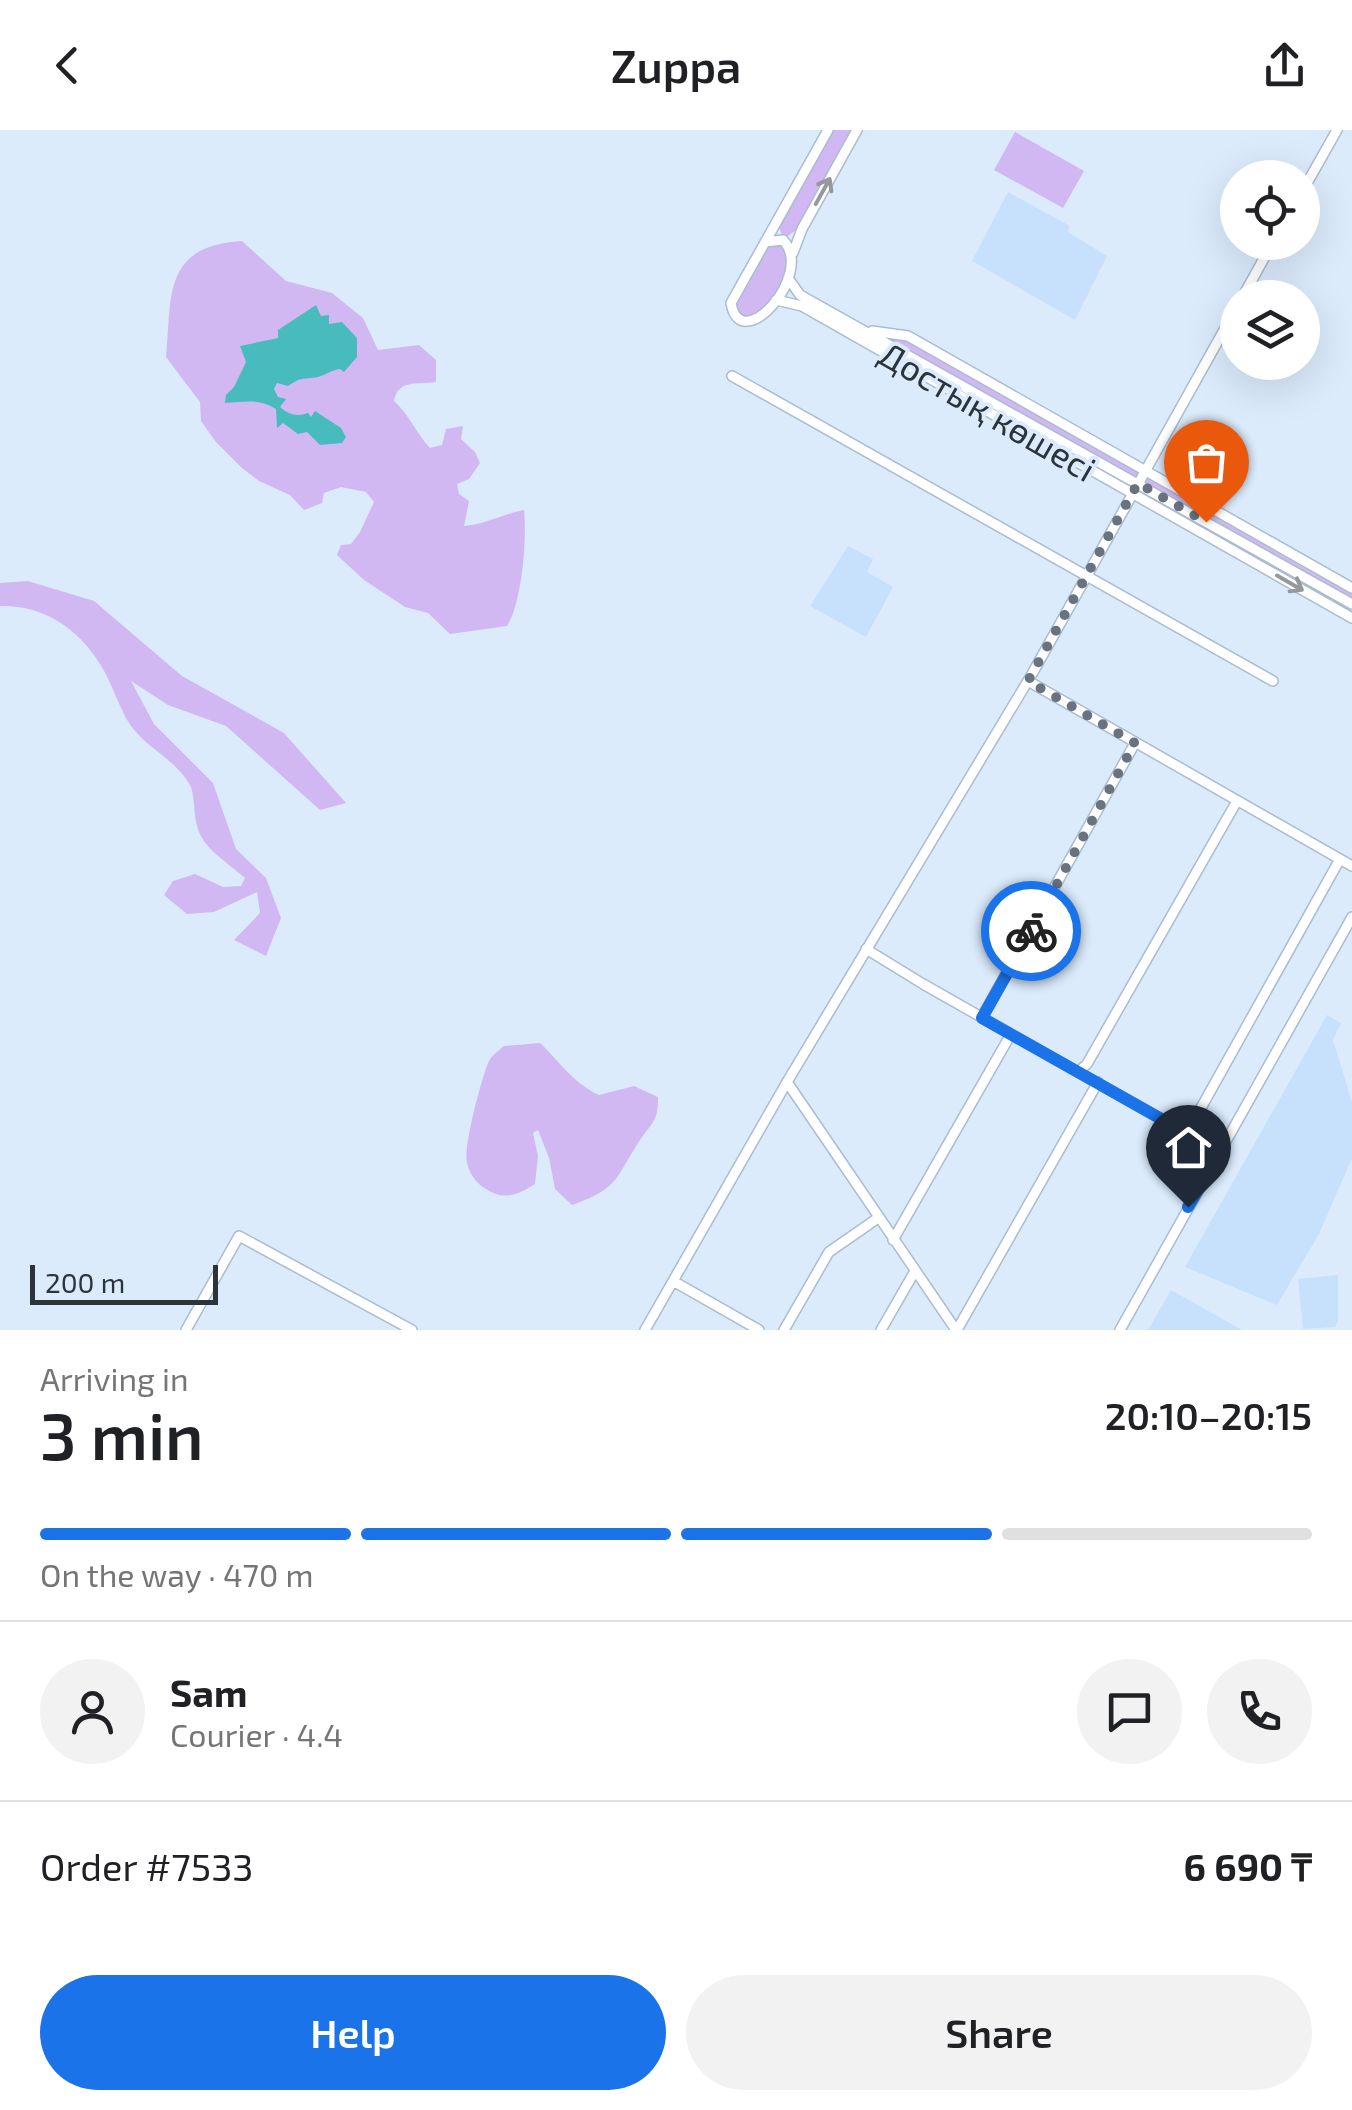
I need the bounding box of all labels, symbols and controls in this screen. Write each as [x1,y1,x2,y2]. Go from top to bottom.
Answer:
icon: back [40,38,95,93]
text: Zuppa [611,38,741,92]
icon: share [1257,38,1312,93]
map controls [1220,160,1320,380]
button: locate [1220,160,1320,260]
one-way arrow [814,177,834,206]
button: layers [1220,280,1320,380]
street label: Достық көшесі [872,331,1104,489]
pin [1164,420,1249,523]
icon: bag [1179,435,1234,490]
one-way arrow [1275,574,1304,594]
courier [981,881,1081,981]
icon: bike [1004,904,1059,959]
pin [1146,1105,1231,1208]
icon: home [1161,1120,1216,1175]
scale bar [30,1260,218,1304]
text: 200 m [45,1265,125,1299]
text: Arriving in [40,1359,189,1397]
text: 20:10–20:15 [1105,1392,1312,1438]
text: 3 min [40,1395,204,1473]
text: On the way · 470 m [40,1555,313,1593]
button: person [40,1659,145,1764]
button: chat [1077,1659,1182,1764]
button: phone [1207,1659,1312,1764]
text: Sam [170,1669,247,1715]
text: Courier · 4.4 [170,1715,343,1753]
text: Order #7533 [40,1843,253,1889]
text: 6 690 ₸ [1184,1843,1312,1889]
button: Help [40,1975,666,2090]
button: Share [686,1975,1312,2090]

